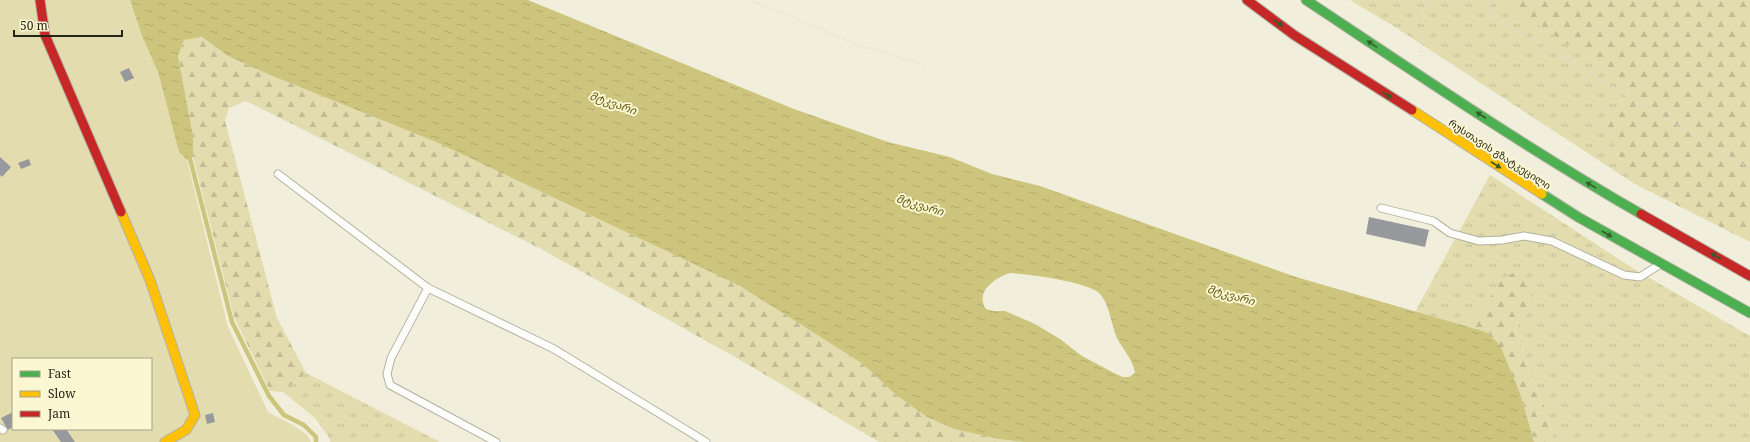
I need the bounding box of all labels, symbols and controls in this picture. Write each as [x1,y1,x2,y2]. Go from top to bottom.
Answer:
scale bar [14,12,122,38]
text: 50 m [20,17,48,34]
one-way arrow [1273,19,1284,27]
one-way arrow [1367,40,1378,48]
water label: მტკვარი [588,88,639,118]
one-way arrow [1381,91,1393,98]
one-way arrow [1475,112,1487,119]
street label: რუსთავის გზატკეცილი [1446,116,1554,193]
one-way arrow [1490,161,1502,168]
one-way arrow [1585,181,1597,188]
water label: მტკვარი [895,190,946,219]
one-way arrow [1601,230,1612,237]
one-way arrow [1710,253,1722,260]
water label: მტკვარი [1206,281,1257,309]
legend [12,358,152,430]
text: Fast [48,365,71,382]
text: Slow [48,385,76,402]
text: Jam [47,405,70,422]

